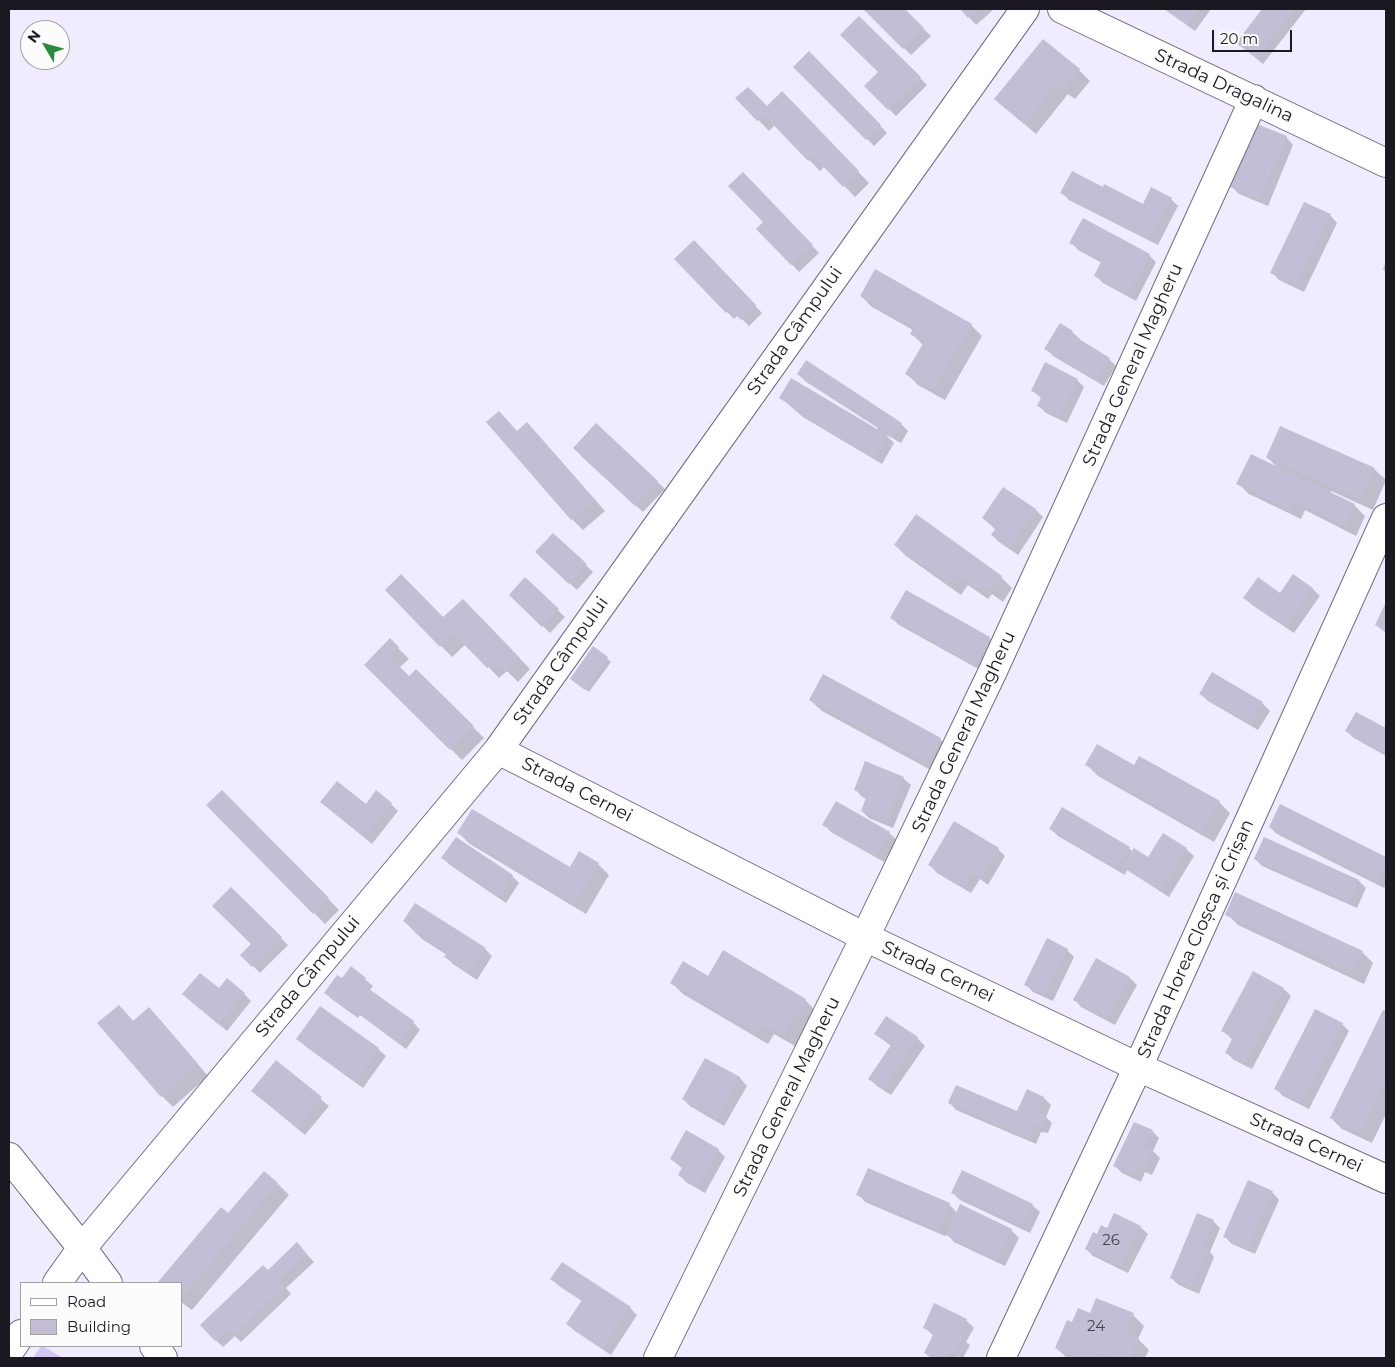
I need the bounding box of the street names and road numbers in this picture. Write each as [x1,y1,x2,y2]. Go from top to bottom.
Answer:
street label: Strada Dragalina [1151,44,1297,128]
street label: Strada General Magheru [1078,260,1188,470]
street label: Strada Câmpului [743,263,847,399]
street label: Strada Câmpului [509,593,613,729]
street label: Strada General Magheru [908,628,1020,836]
street label: Strada Cernei [518,753,636,827]
street label: Strada Horea Cloșca și Crișan [1133,816,1259,1062]
street label: Strada Câmpului [251,912,365,1042]
street label: Strada Cernei [879,937,997,1007]
street label: Strada General Magheru [729,993,845,1201]
street label: Strada Cernei [1246,1108,1366,1178]

